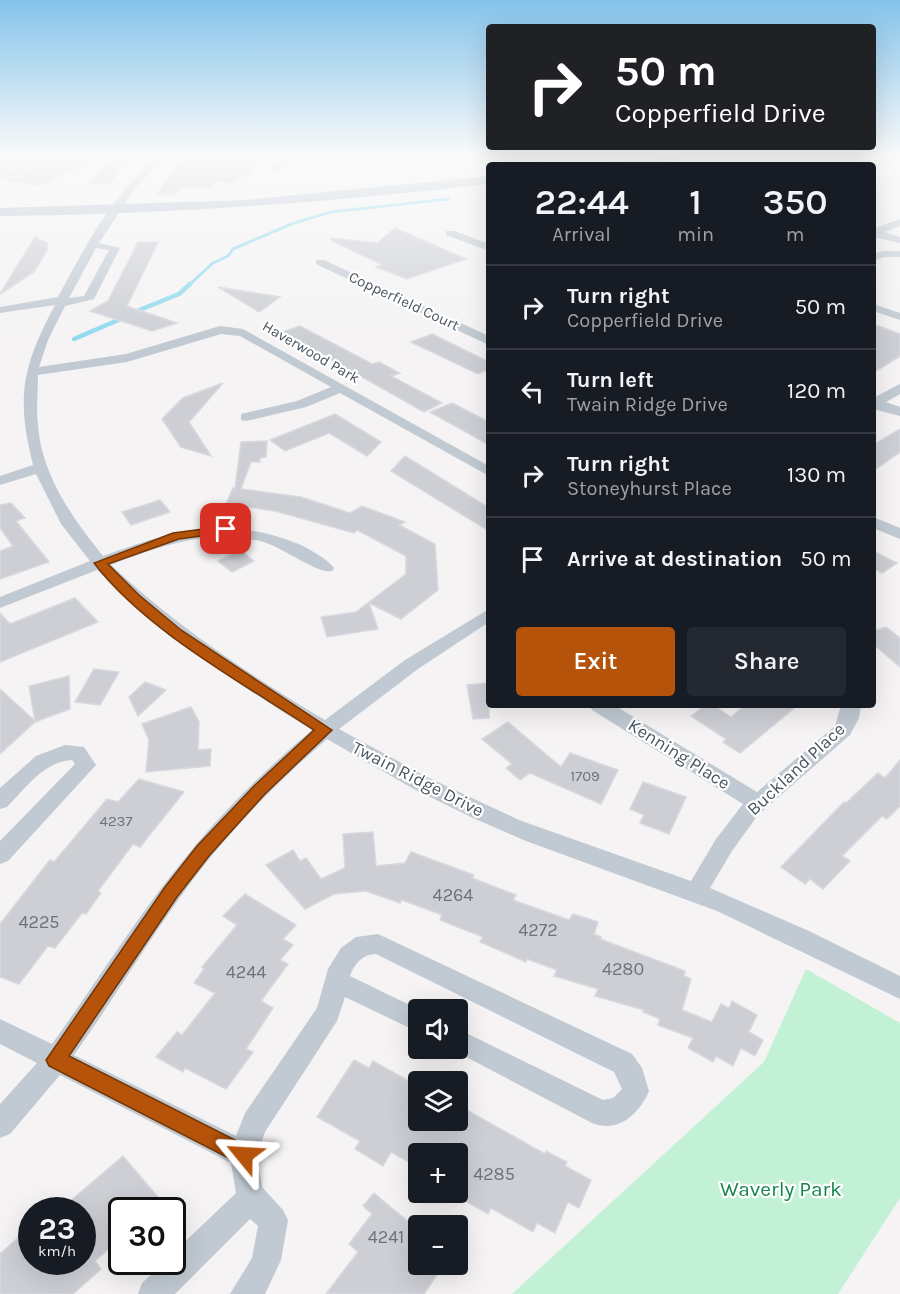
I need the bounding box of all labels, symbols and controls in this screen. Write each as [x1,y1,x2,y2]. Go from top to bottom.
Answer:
text: 50 m [615,46,717,96]
icon: right [516,48,594,126]
text: Copperfield Drive [615,97,826,129]
text: 22:44 [534,181,629,223]
text: 1 [689,181,702,223]
text: 350 [762,181,828,223]
text: Arrival [552,223,611,246]
text: min [677,223,714,246]
text: m [786,223,804,246]
street label: Copperfield Court [346,268,462,335]
text: Turn right [567,283,670,309]
icon: right [516,291,549,324]
text: 50 m [795,294,846,320]
text: Copperfield Drive [567,309,723,332]
street label: Haverwood Park [259,317,363,387]
text: Turn left [567,367,654,393]
icon: left [516,375,549,408]
text: 120 m [787,378,846,404]
text: Twain Ridge Drive [567,393,728,416]
text: Turn right [567,451,670,477]
icon: right [516,459,549,492]
text: 130 m [787,462,846,488]
text: Stoneyhurst Place [567,477,732,500]
pin [200,503,251,554]
icon: arrive [209,512,242,545]
icon: arrive [516,543,549,576]
text: Arrive at destination [567,546,782,572]
text: 50 m [800,546,852,572]
button: Exit [516,627,675,696]
button: Share [687,627,846,696]
street label: Kenning Place [624,714,734,794]
street label: Buckland Place [743,718,849,820]
street label: Twain Ridge Drive [348,736,488,822]
house number: 1709 [570,767,600,785]
house number: 4237 [100,812,132,830]
house number: 4264 [433,884,473,906]
house number: 4225 [18,911,60,933]
house number: 4272 [518,919,558,941]
house number: 4280 [602,958,644,980]
house number: 4244 [226,961,266,983]
map controls [408,999,468,1275]
button: sound [408,999,468,1059]
button: layers [408,1071,468,1131]
position arrow [212,1123,276,1187]
button: + [408,1143,468,1203]
house number: 4285 [473,1163,515,1185]
park label: Waverly Park [720,1177,842,1201]
speed limit sign: 30 [108,1197,186,1275]
text: 23 [39,1211,75,1247]
button: − [408,1215,468,1275]
house number: 4241 [368,1226,404,1248]
text: km/h [38,1242,76,1260]

